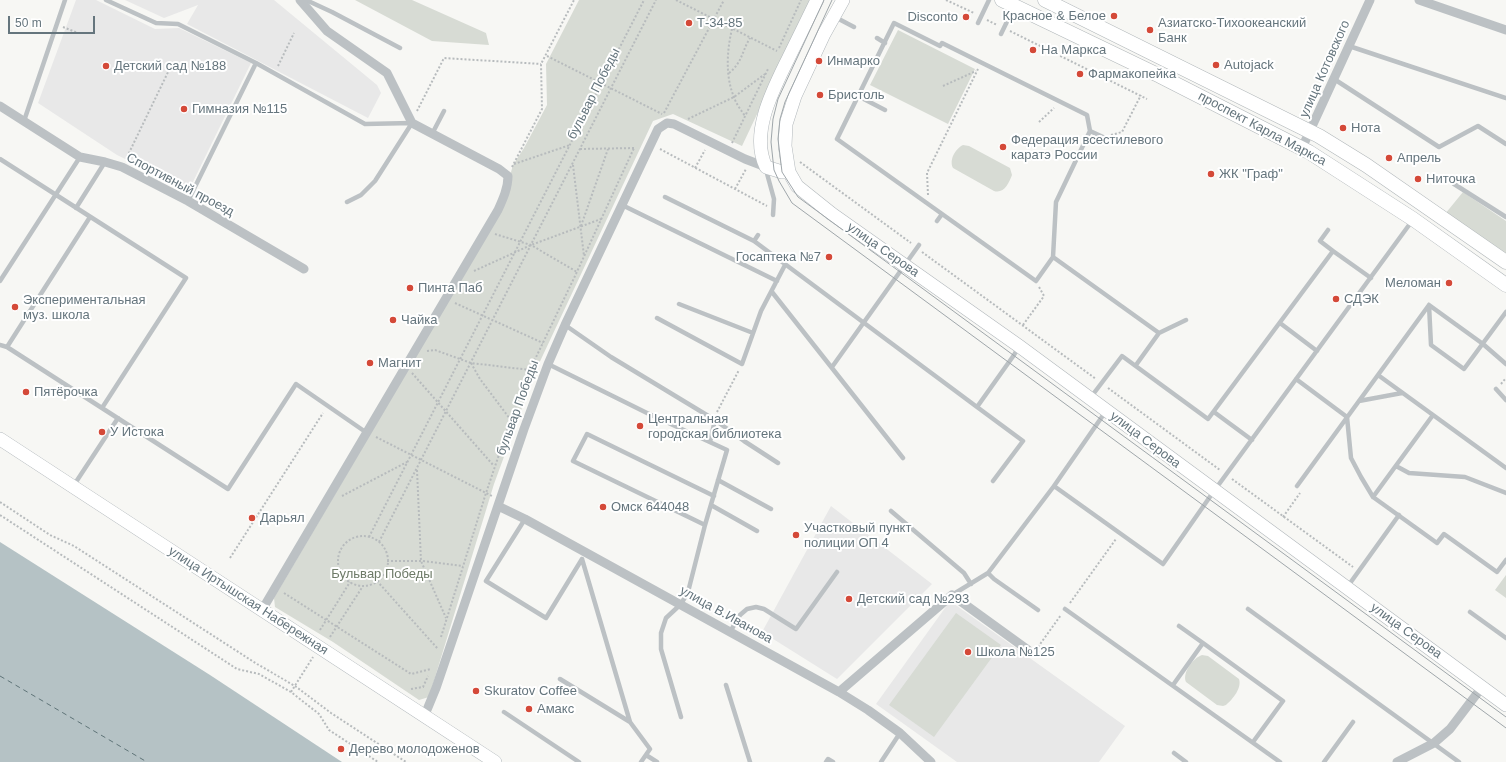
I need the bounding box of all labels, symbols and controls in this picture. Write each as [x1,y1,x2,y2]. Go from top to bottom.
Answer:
scale bar [10,8,97,34]
place label: Красное & Белое [1002,8,1106,24]
place label: Disconto [907,9,958,25]
marker: Красное & Белое [1109,11,1119,21]
marker: Disconto [961,12,971,22]
place label: Т-34-85 [697,15,743,31]
place label: Азиатско-Тихоокеанский Банк [1158,15,1306,46]
text: 50 m [15,16,42,30]
marker: Т-34-85 [684,18,694,28]
street label: улица Котовского [1297,18,1353,120]
marker: Азиатско-Тихоокеанский Банк [1145,25,1155,35]
place label: На Маркса [1041,42,1106,58]
marker: На Маркса [1028,45,1038,55]
street label: бульвар Победы [564,46,624,142]
place label: Инмарко [827,53,880,69]
marker: Инмарко [814,56,824,66]
place label: Autojack [1224,57,1274,73]
place label: Детский сад №188 [114,58,226,74]
marker: Autojack [1211,60,1221,70]
marker: Детский сад №188 [101,61,111,71]
place label: Фармакопейка [1088,66,1176,82]
marker: Фармакопейка [1075,69,1085,79]
place label: Бристоль [828,87,885,103]
street label: проспект Карла Маркса [1195,89,1329,169]
marker: Бристоль [815,90,825,100]
place label: Гимназия №115 [192,101,287,117]
marker: Гимназия №115 [179,104,189,114]
place label: Нота [1351,120,1380,136]
marker: Нота [1338,123,1348,133]
place label: Федерация всестилевого каратэ России [1011,132,1163,163]
marker: Федерация всестилевого каратэ России [998,142,1008,152]
street label: Спортивный проезд [123,150,237,220]
place label: Апрель [1397,150,1441,166]
marker: Апрель [1384,153,1394,163]
place label: ЖК "Граф" [1219,166,1283,182]
marker: ЖК "Граф" [1206,169,1216,179]
place label: Ниточка [1426,171,1475,187]
marker: Ниточка [1413,174,1423,184]
street label: улица Серова [844,219,922,281]
place label: Госаптека №7 [736,249,821,265]
marker: Госаптека №7 [824,252,834,262]
place label: Меломан [1385,275,1441,291]
marker: Меломан [1444,278,1454,288]
place label: Пинта Паб [418,280,482,296]
marker: Пинта Паб [405,283,415,293]
place label: СДЭК [1344,291,1379,307]
place label: Экспериментальная муз. школа [23,292,146,323]
marker: СДЭК [1331,294,1341,304]
marker: Экспериментальная муз. школа [10,302,20,312]
place label: Чайка [401,312,437,328]
marker: Чайка [388,315,398,325]
place label: Магнит [378,355,421,371]
marker: Магнит [365,358,375,368]
street label: бульвар Победы [494,358,542,458]
place label: Пятёрочка [34,384,98,400]
marker: Пятёрочка [21,387,31,397]
street label: улица Серова [1107,408,1183,472]
place label: Центральная городская библиотека [648,411,781,442]
marker: Центральная городская библиотека [635,421,645,431]
place label: У Истока [110,424,164,440]
marker: У Истока [97,427,107,437]
place label: Омск 644048 [611,499,689,515]
marker: Омск 644048 [598,502,608,512]
place label: Дарьял [260,510,305,526]
marker: Дарьял [247,513,257,523]
place label: Участковый пункт полиции ОП 4 [804,520,911,551]
marker: Участковый пункт полиции ОП 4 [791,530,801,540]
street label: улица Иртышская Набережная [165,543,331,659]
park label: Бульвар Победы [331,566,433,582]
street label: улица В.Иванова [677,583,775,647]
place label: Детский сад №293 [857,591,969,607]
marker: Детский сад №293 [844,594,854,604]
street label: улица Серова [1367,600,1445,662]
place label: Школа №125 [976,644,1055,660]
marker: Школа №125 [963,647,973,657]
place label: Skuratov Coffee [484,683,577,699]
marker: Skuratov Coffee [471,686,481,696]
place label: Амакс [537,701,574,717]
marker: Амакс [524,704,534,714]
place label: Дерево молодоженов [349,741,480,757]
marker: Дерево молодоженов [336,744,346,754]

